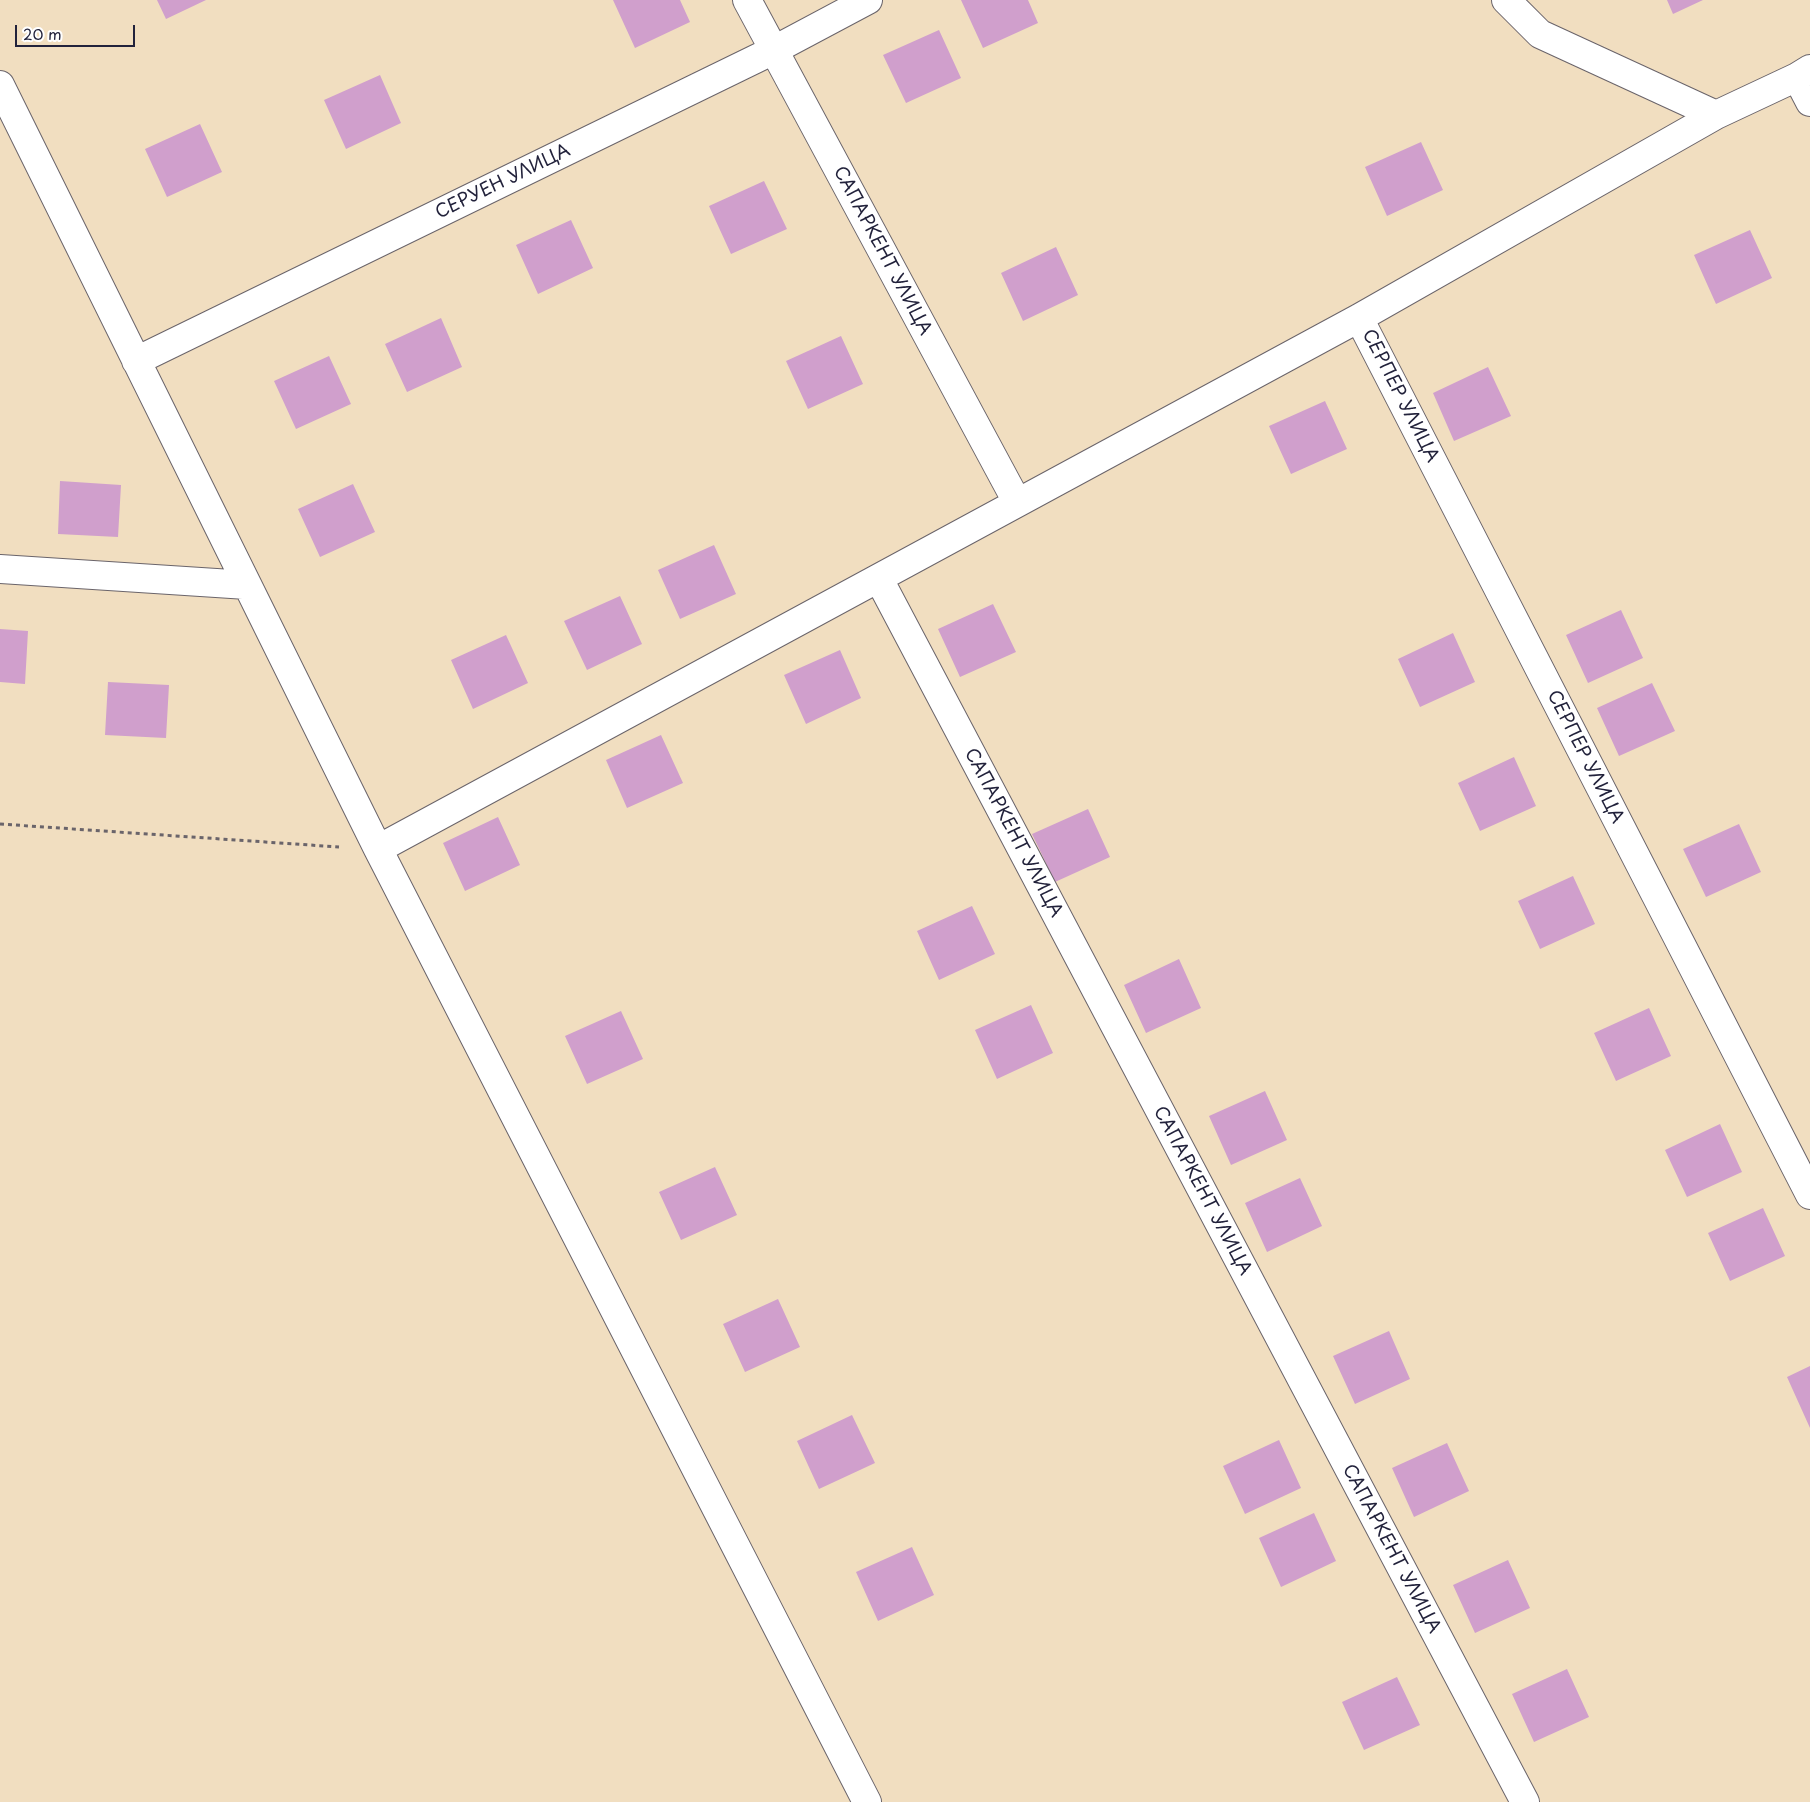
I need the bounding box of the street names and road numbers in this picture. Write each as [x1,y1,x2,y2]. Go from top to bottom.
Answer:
street label: СЕРУЕН УЛИЦА [432,140,574,224]
street label: САПАРКЕНТ УЛИЦА [828,163,936,339]
street label: СЕРПЕР УЛИЦА [1357,326,1443,466]
street label: СЕРПЕР УЛИЦА [1542,687,1628,827]
street label: САПАРКЕНТ УЛИЦА [959,745,1067,921]
street label: САПАРКЕНТ УЛИЦА [1148,1103,1256,1279]
street label: САПАРКЕНТ УЛИЦА [1337,1461,1445,1637]

